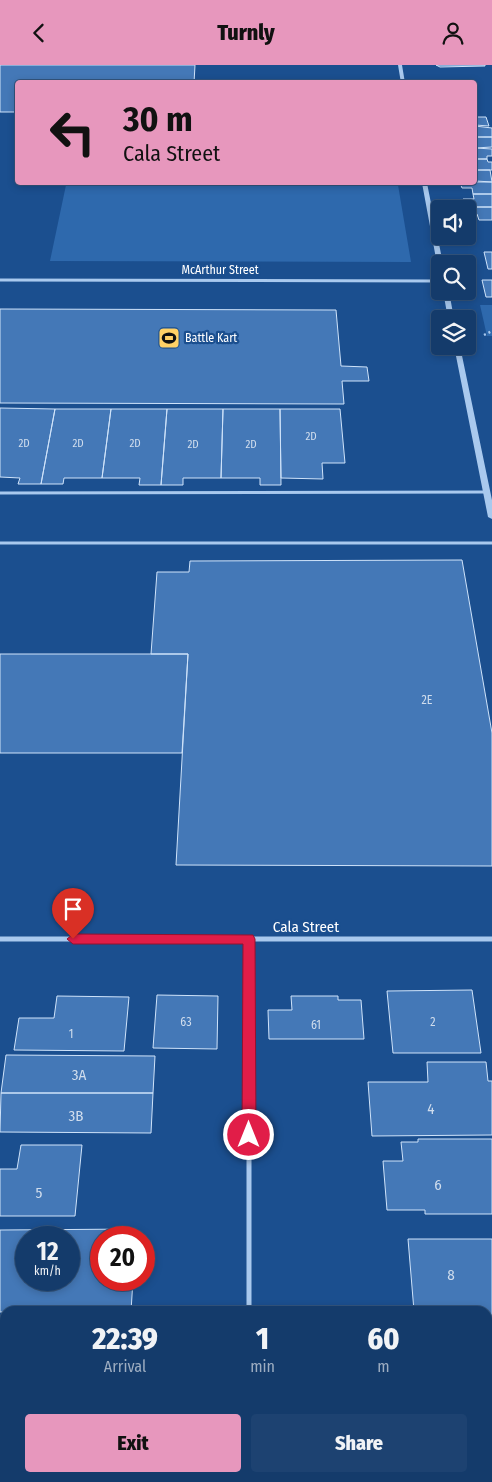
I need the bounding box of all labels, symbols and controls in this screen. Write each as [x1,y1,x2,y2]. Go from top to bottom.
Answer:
icon: back [25,19,53,47]
text: Turnly [217,19,275,46]
icon: person [439,19,467,47]
text: 30 m [123,98,193,140]
icon: left [40,100,105,165]
text: Cala Street [123,140,220,167]
map controls [431,200,476,355]
button: sound [431,200,476,245]
button: search [431,255,476,300]
street label: McArthur Street [181,263,259,277]
button: layers [431,310,476,355]
sports icon: Battle Kart [157,326,181,350]
place label: Battle Kart [185,331,237,345]
house number: 2D [305,430,317,443]
house number: 2D [18,437,30,450]
house number: 2D [72,437,84,450]
house number: 2D [129,437,141,450]
house number: 2D [187,438,199,451]
house number: 2D [245,438,257,451]
house number: 2E [422,693,433,707]
pin [52,888,94,939]
icon: arrive [59,895,87,923]
street label: Cala Street [273,918,339,936]
house number: 63 [180,1015,192,1029]
house number: 2 [430,1015,436,1029]
house number: 61 [311,1018,321,1032]
house number: 1 [69,1027,73,1041]
house number: 3A [72,1066,86,1084]
house number: 4 [427,1100,435,1118]
house number: 3B [69,1107,83,1125]
position arrow [222,1108,274,1160]
house number: 6 [434,1176,442,1194]
house number: 5 [36,1184,43,1202]
speed limit sign: 20 [90,1226,155,1291]
text: 12 [36,1237,59,1267]
text: km/h [34,1264,61,1278]
house number: 8 [447,1266,455,1284]
text: 22:39 [92,1321,158,1357]
text: 1 [256,1321,269,1357]
text: 60 [367,1321,400,1357]
text: Arrival [104,1357,146,1376]
text: min [250,1357,275,1376]
text: m [377,1357,390,1376]
button: Exit [25,1414,241,1472]
button: Share [251,1414,467,1472]

